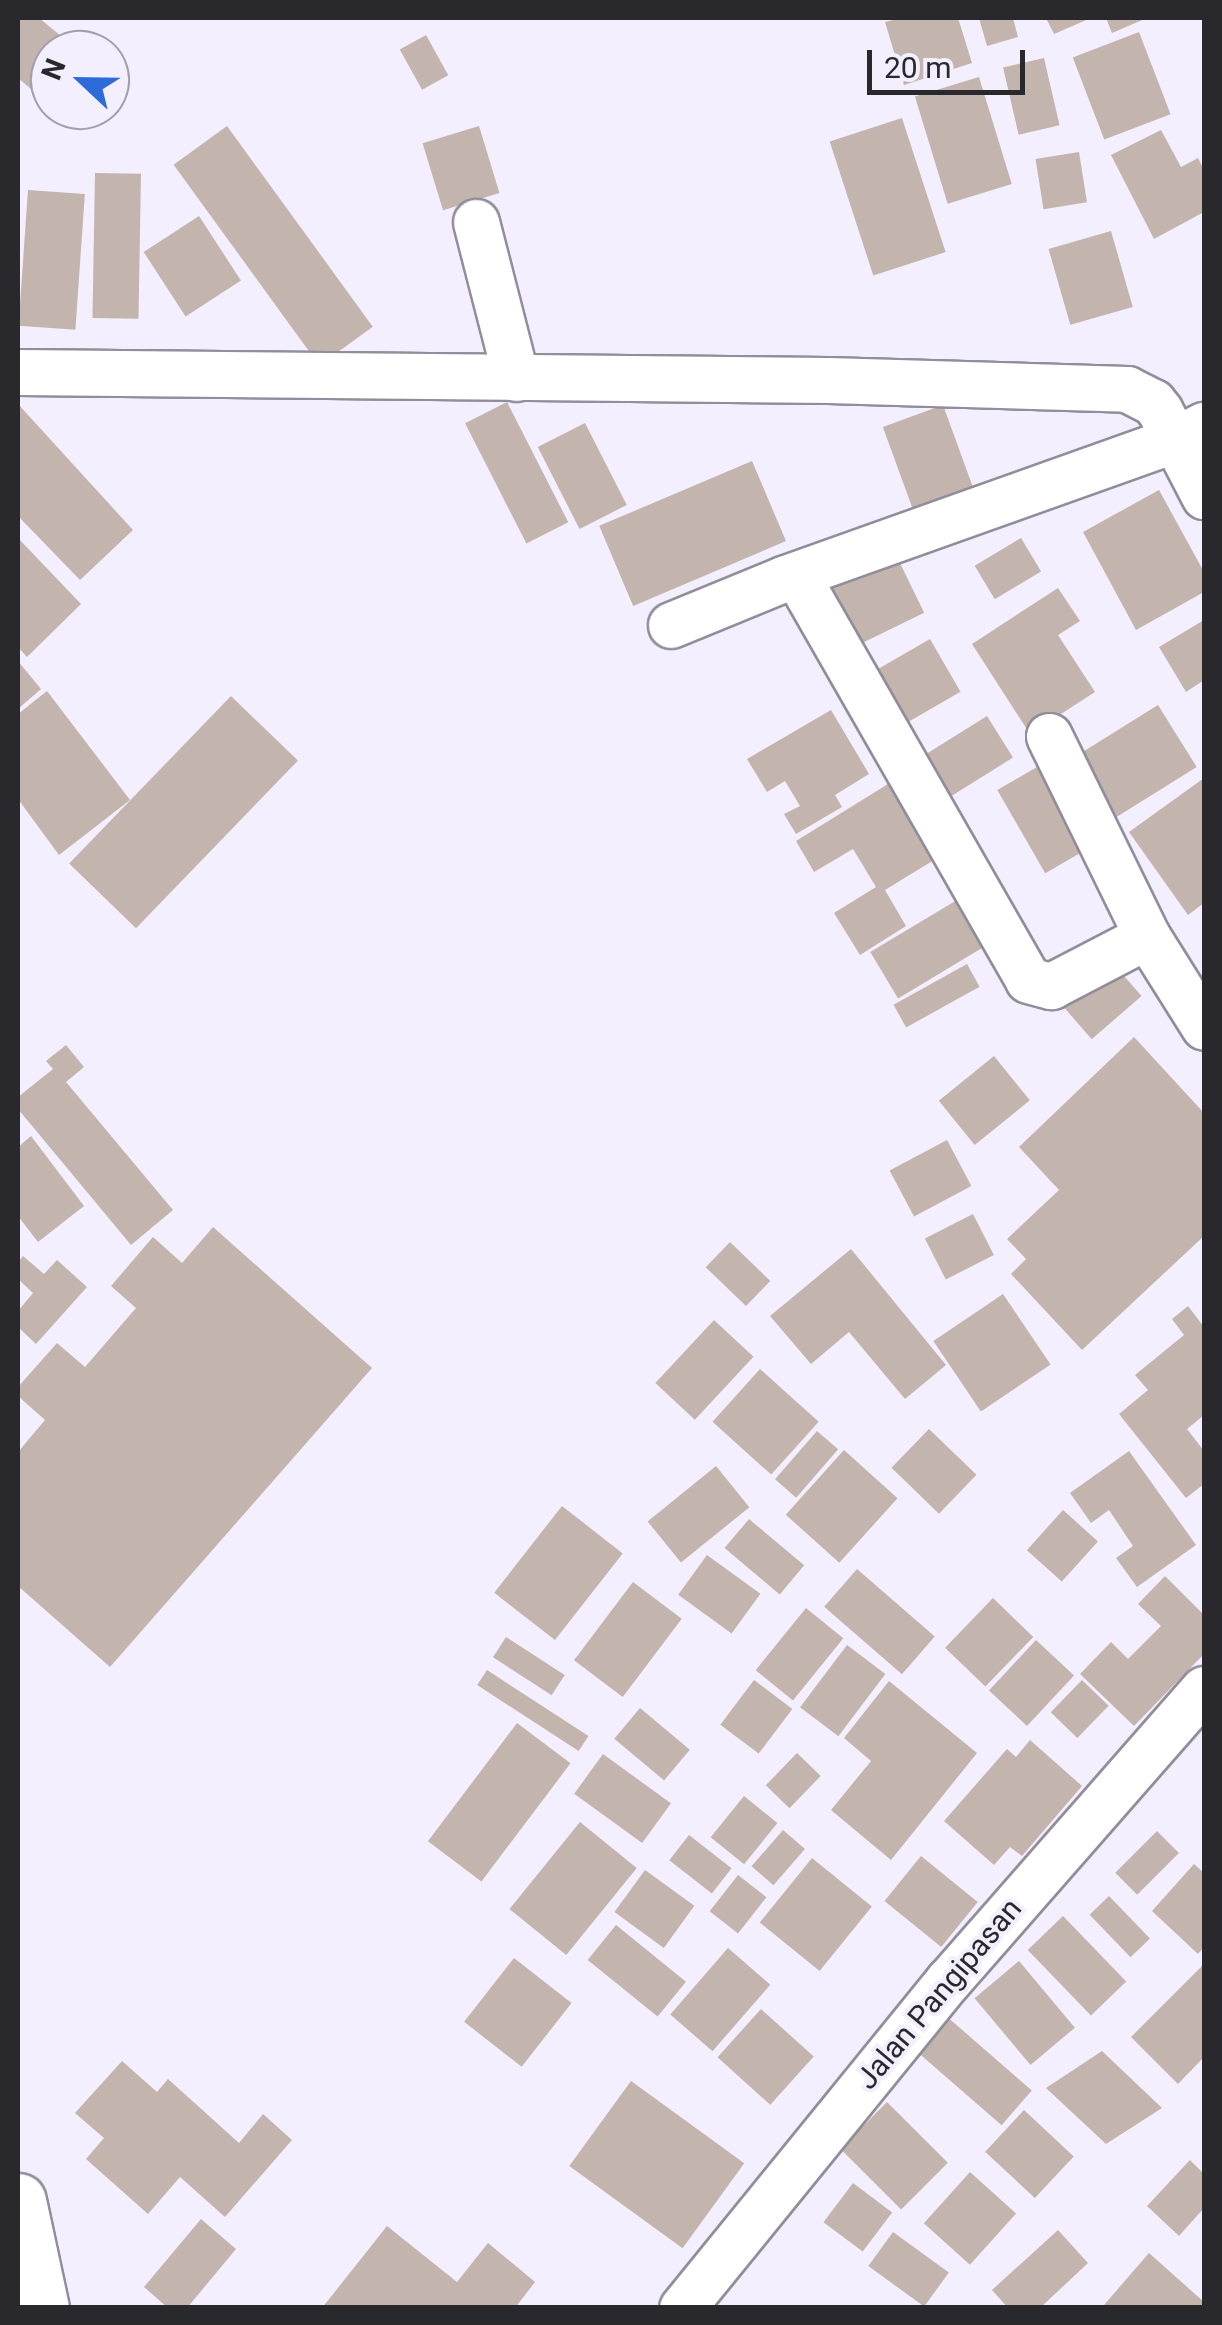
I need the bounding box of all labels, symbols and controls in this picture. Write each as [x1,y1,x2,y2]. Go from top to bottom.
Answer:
north arrow [30,30,130,130]
scale bar [872,30,1030,92]
text: 20 m [884,50,951,85]
text: N [35,54,73,85]
street label: Jalan Pangipasan [849,1891,1029,2097]

